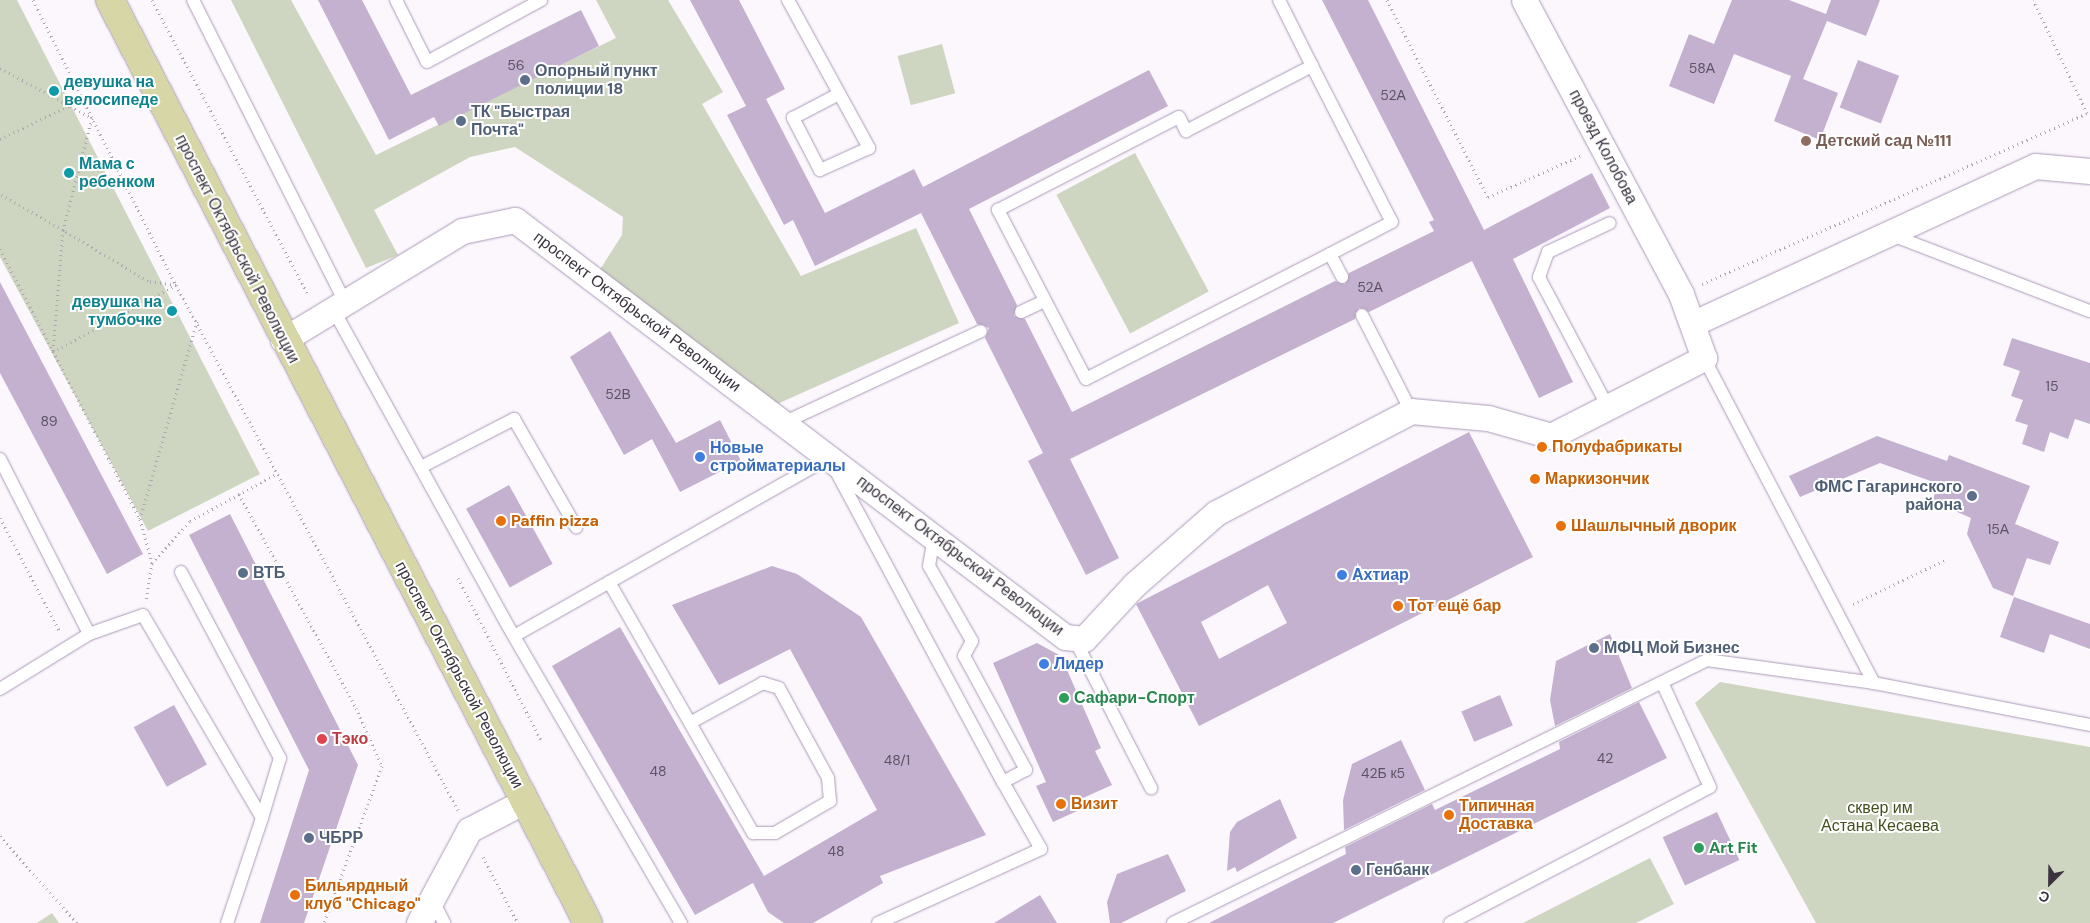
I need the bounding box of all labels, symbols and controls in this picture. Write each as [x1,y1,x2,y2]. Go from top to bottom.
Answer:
house number: 56 [507,57,525,73]
house number: 58А [1689,60,1715,76]
place label: Опорный пункт полиции 18 [535,61,658,99]
place label: девушка на велосипеде [64,72,158,110]
marker: Опорный пункт полиции 18 [519,74,531,86]
marker: девушка на велосипеде [48,85,60,97]
street label: проезд Колобова [1565,86,1641,208]
house number: 52А [1380,87,1406,103]
place label: ТК "Быстрая Почта" [471,102,570,140]
marker: ТК "Быстрая Почта" [455,115,467,127]
street label: проспект Октябрьской Революции [171,131,303,367]
place label: Детский сад №111 [1816,131,1951,151]
marker: Детский сад №111 [1800,135,1812,147]
place label: Мама с ребенком [79,154,155,192]
marker: Мама с ребенком [63,167,75,179]
street label: проспект Октябрьской Революции [530,228,744,396]
house number: 52А [1357,279,1383,295]
place label: девушка на тумбочке [72,292,162,330]
marker: девушка на тумбочке [166,305,178,317]
house number: 15 [2046,378,2058,394]
house number: 52В [605,386,631,402]
house number: 89 [41,413,57,429]
place label: Полуфабрикаты [1552,437,1682,457]
place label: Новые стройматериалы [710,438,846,476]
marker: Полуфабрикаты [1536,441,1548,453]
marker: Новые стройматериалы [694,451,706,463]
place label: Маркизончик [1545,469,1649,489]
street label: проспект Октябрьской Революции [853,472,1067,640]
marker: Маркизончик [1529,473,1541,485]
place label: ФМС Гагаринского района [1814,477,1962,515]
marker: ФМС Гагаринского района [1966,490,1978,502]
place label: Paffin pizza [511,511,599,531]
marker: Paffin pizza [495,515,507,527]
place label: Шашлычный дворик [1571,516,1737,536]
marker: Шашлычный дворик [1555,520,1567,532]
house number: 15А [1987,521,2009,537]
street label: проспект Октябрьской Революции [391,558,527,792]
place label: ВТБ [253,563,285,583]
place label: Ахтиар [1352,565,1409,585]
marker: ВТБ [237,567,249,579]
marker: Ахтиар [1336,569,1348,581]
place label: Тот ещё бар [1408,596,1501,616]
marker: Тот ещё бар [1392,600,1404,612]
place label: МФЦ Мой Бизнес [1604,638,1740,658]
marker: МФЦ Мой Бизнес [1588,642,1600,654]
place label: Лидер [1054,654,1104,674]
marker: Лидер [1038,658,1050,670]
place label: Сафари-Спорт [1074,688,1195,708]
marker: Сафари-Спорт [1058,692,1070,704]
place label: Тэко [332,729,368,749]
marker: Тэко [316,733,328,745]
house number: 42 [1597,750,1613,766]
house number: 48/1 [884,752,910,768]
house number: 48 [649,763,667,779]
house number: 42Б к5 [1361,765,1405,781]
place label: Визит [1071,794,1118,814]
place label: Типичная Доставка [1459,796,1535,834]
marker: Визит [1055,798,1067,810]
park label: сквер им Астана Кесаева [1821,798,1939,836]
marker: Типичная Доставка [1443,809,1455,821]
place label: ЧБРР [319,828,363,848]
marker: ЧБРР [303,832,315,844]
place label: Art Fit [1709,838,1758,858]
marker: Art Fit [1693,842,1705,854]
house number: 48 [827,843,845,859]
north arrow [2025,858,2075,908]
place label: Генбанк [1366,860,1429,880]
marker: Генбанк [1350,864,1362,876]
place label: Бильярдный клуб "Chicago" [305,876,421,914]
text: С [2036,887,2052,907]
marker: Бильярдный клуб "Chicago" [289,889,301,901]

